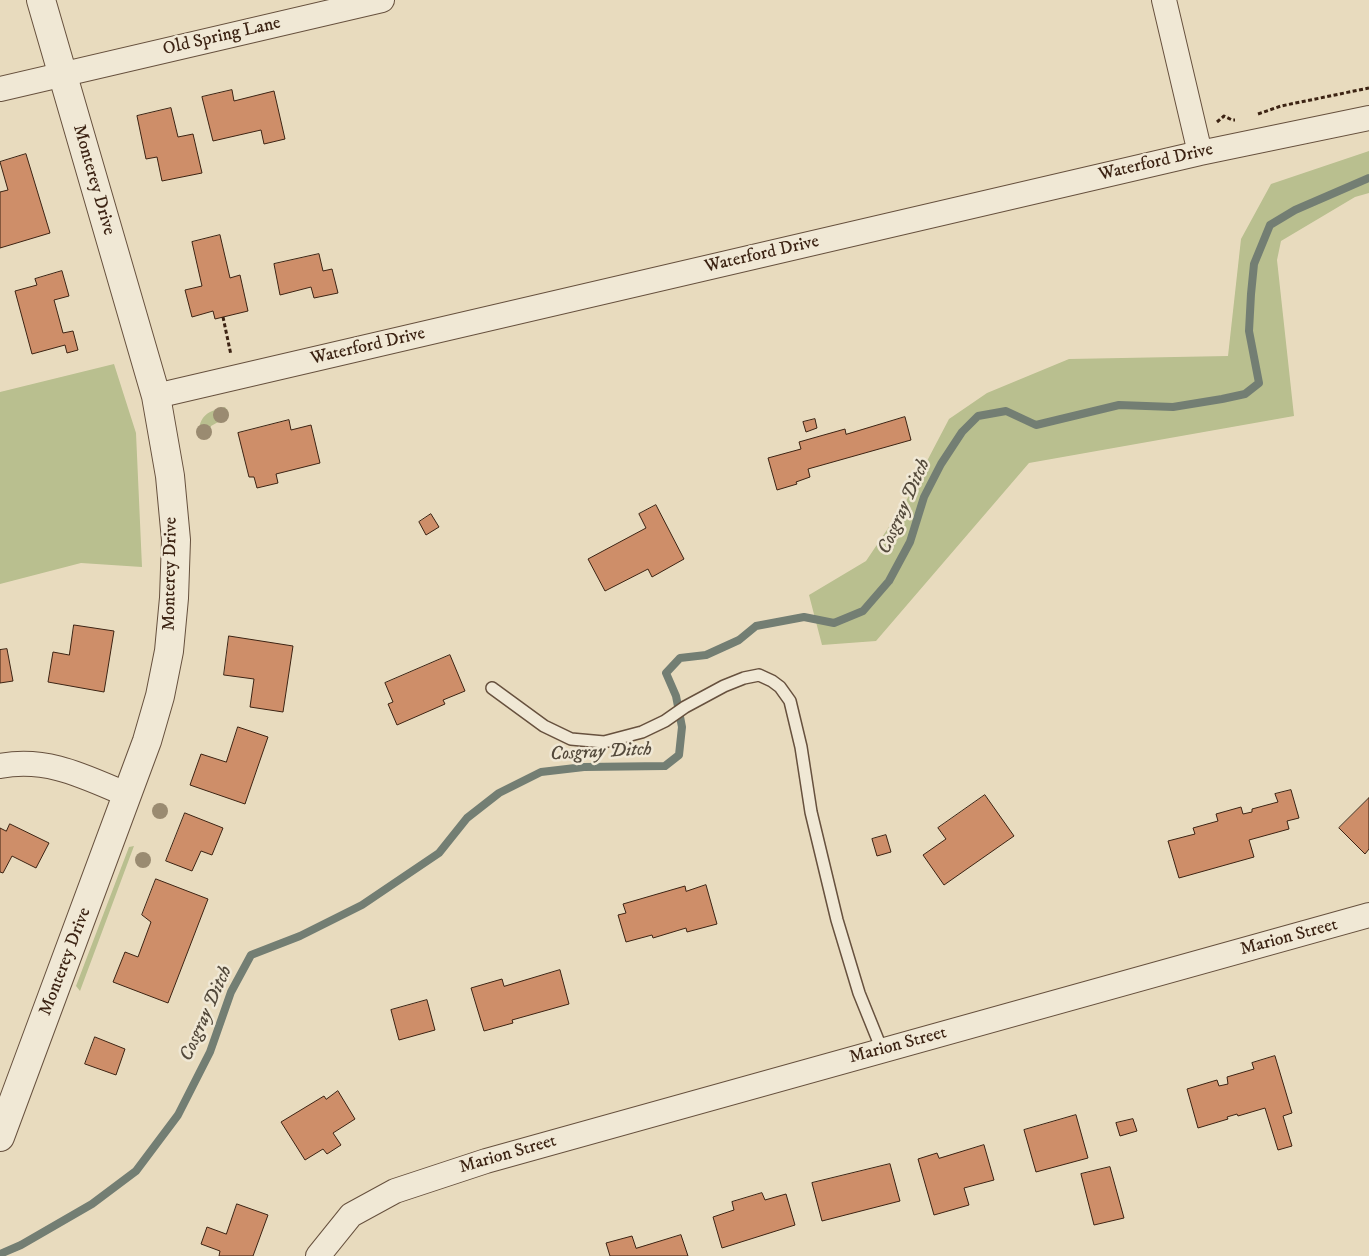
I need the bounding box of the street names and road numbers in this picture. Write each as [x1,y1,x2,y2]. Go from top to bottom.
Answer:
street label: Old Spring Lane [161,13,283,61]
street label: Monterey Drive [67,122,119,238]
street label: Waterford Drive [1097,139,1215,187]
street label: Waterford Drive [703,231,821,279]
street label: Waterford Drive [309,323,427,371]
street label: Monterey Drive [159,517,183,631]
street label: Monterey Drive [35,905,97,1019]
street label: Marion Street [1238,915,1340,961]
street label: Marion Street [847,1023,949,1069]
street label: Marion Street [457,1131,559,1179]

